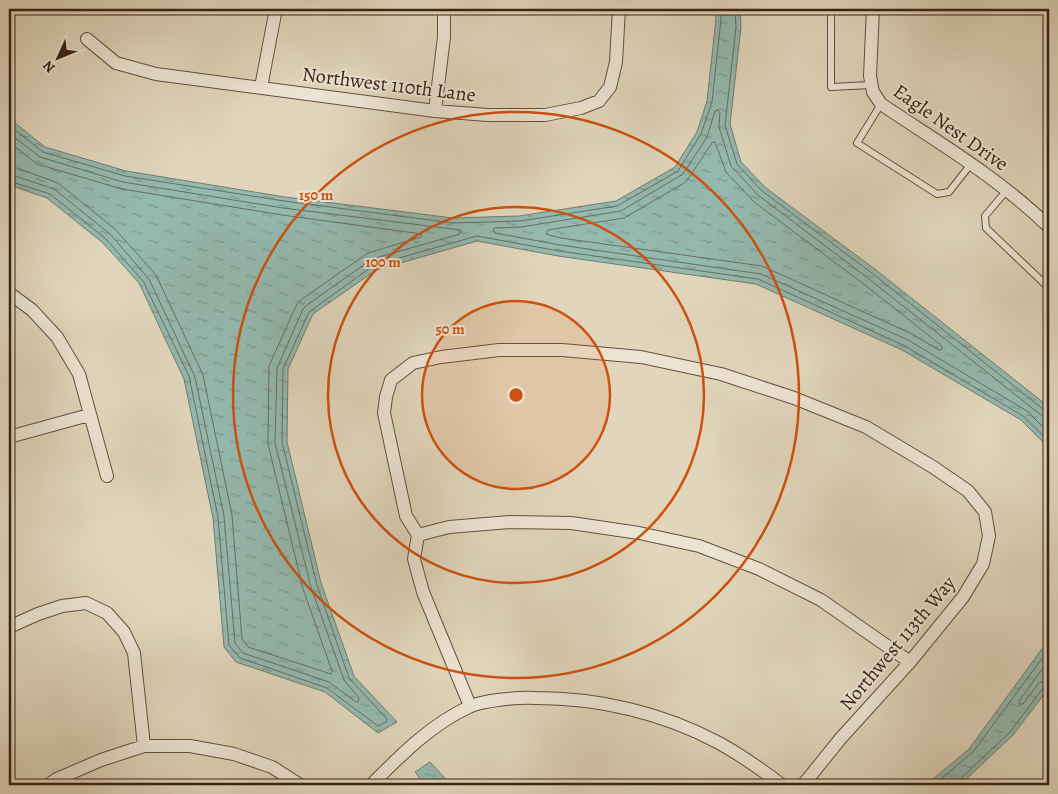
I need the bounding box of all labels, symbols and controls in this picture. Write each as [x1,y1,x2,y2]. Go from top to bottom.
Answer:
north arrow [32,32,82,82]
text: N [39,56,59,77]
street label: Northwest 110th Lane [301,60,477,109]
street label: Eagle Nest Drive [888,78,1014,177]
text: 150 m [299,185,334,205]
text: 100 m [365,252,401,272]
text: 50 m [435,319,465,339]
centre of rings [507,386,525,404]
street label: Northwest 113th Way [833,569,962,716]

